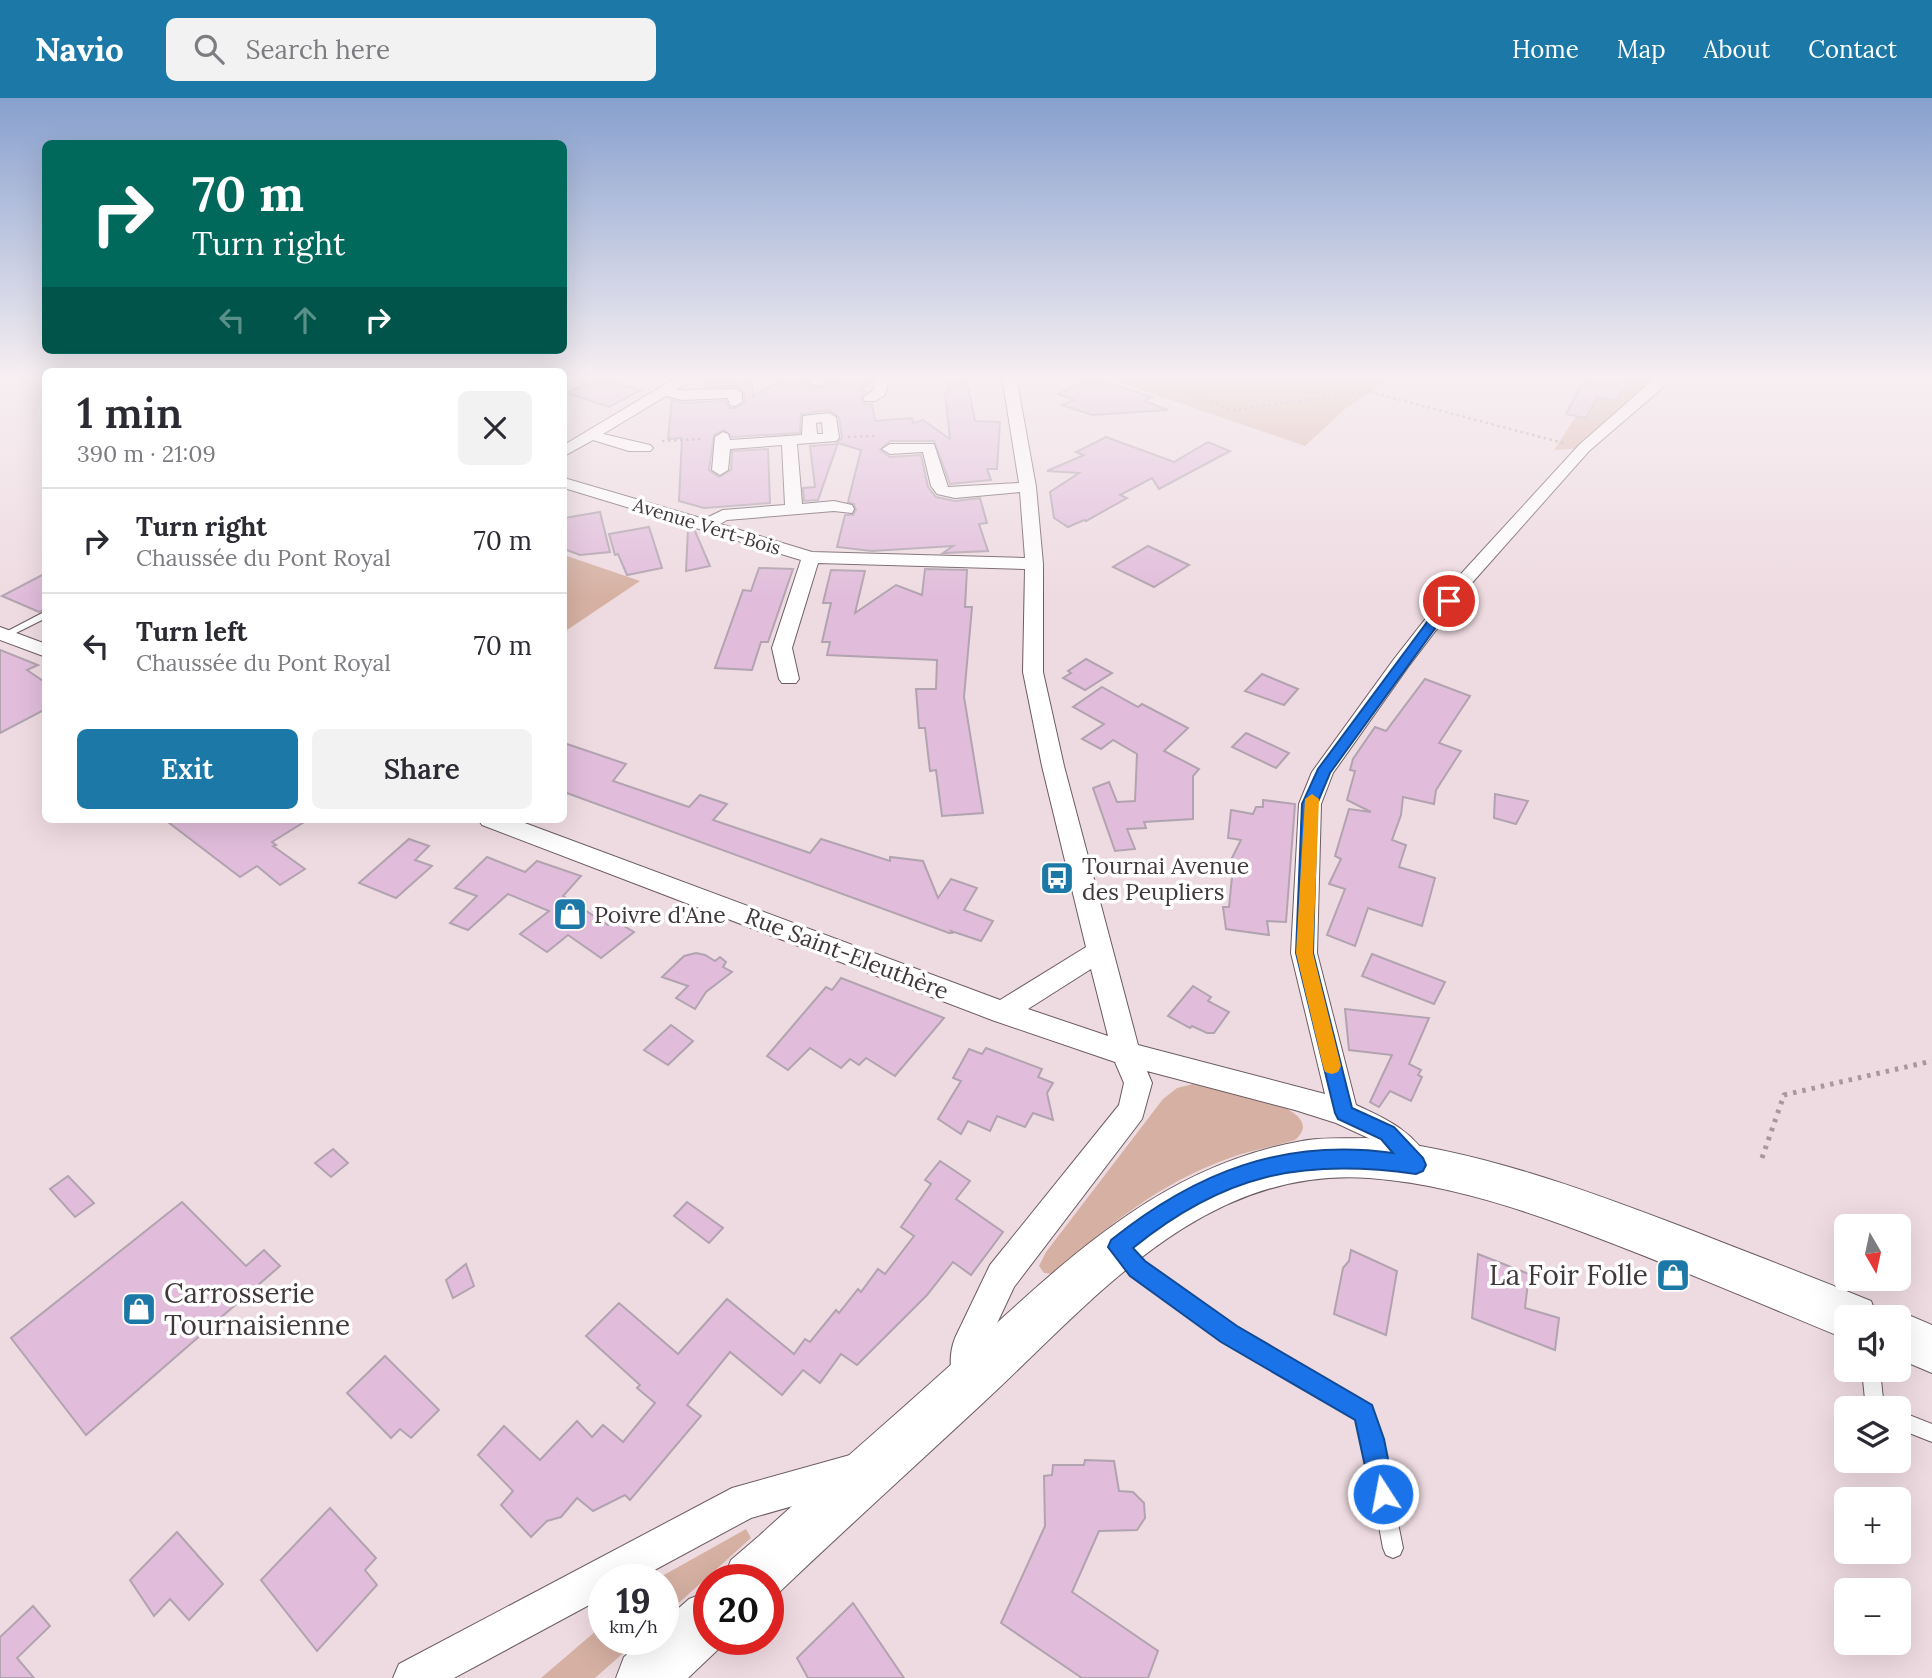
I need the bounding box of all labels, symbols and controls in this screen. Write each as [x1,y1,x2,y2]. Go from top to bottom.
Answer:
search box [166,18,656,81]
text: Navio [35,28,124,70]
icon: search [190,30,228,68]
text: Search here [246,33,390,66]
text: Home [1512,34,1579,65]
text: Map [1617,34,1666,65]
text: About [1704,34,1770,65]
text: Contact [1808,34,1897,65]
text: 70 m [192,162,304,224]
icon: right [77,168,168,259]
text: Turn right [192,223,345,264]
icon: left [213,301,251,339]
icon: ahead [286,301,324,339]
icon: right [359,301,397,339]
text: 1 min [77,386,182,440]
button: close [458,391,532,465]
text: 390 m · 21:09 [77,439,216,468]
street label: Avenue Vert-Bois [629,492,784,560]
text: Turn right [136,510,267,543]
icon: right [77,522,115,560]
text: 70 m [474,524,532,557]
text: Chaussée du Pont Royal [136,543,391,572]
pin [1419,571,1479,631]
icon: arrive [1430,582,1468,620]
text: Turn left [136,615,247,648]
icon: left [77,627,115,665]
text: 70 m [474,629,532,662]
text: Chaussée du Pont Royal [136,648,391,677]
button: Exit [77,729,298,809]
button: Share [312,729,532,809]
place label: Tournai Avenue des Peupliers [1082,851,1249,906]
bus stop icon: Tournai Avenue des Peupliers [1038,859,1076,897]
shop icon: Poivre d'Ane [551,895,589,933]
place label: Poivre d'Ane [594,900,726,929]
street label: Rue Saint-Eleuthère [741,901,953,1005]
north arrow [1834,1214,1911,1292]
map controls [1834,1214,1911,1655]
shop icon: La Foir Folle [1654,1256,1692,1294]
place label: La Foir Folle [1489,1257,1648,1293]
place label: Carrosserie Tournaisienne [164,1275,350,1343]
shop icon: Carrosserie Tournaisienne [120,1290,158,1328]
button: sound [1834,1305,1911,1382]
button: layers [1834,1396,1911,1473]
position arrow [1346,1457,1420,1531]
button: + [1834,1487,1911,1564]
speed limit sign: 20 [693,1564,784,1655]
text: 19 [616,1578,651,1623]
button: − [1834,1578,1911,1655]
text: km/h [609,1615,658,1638]

